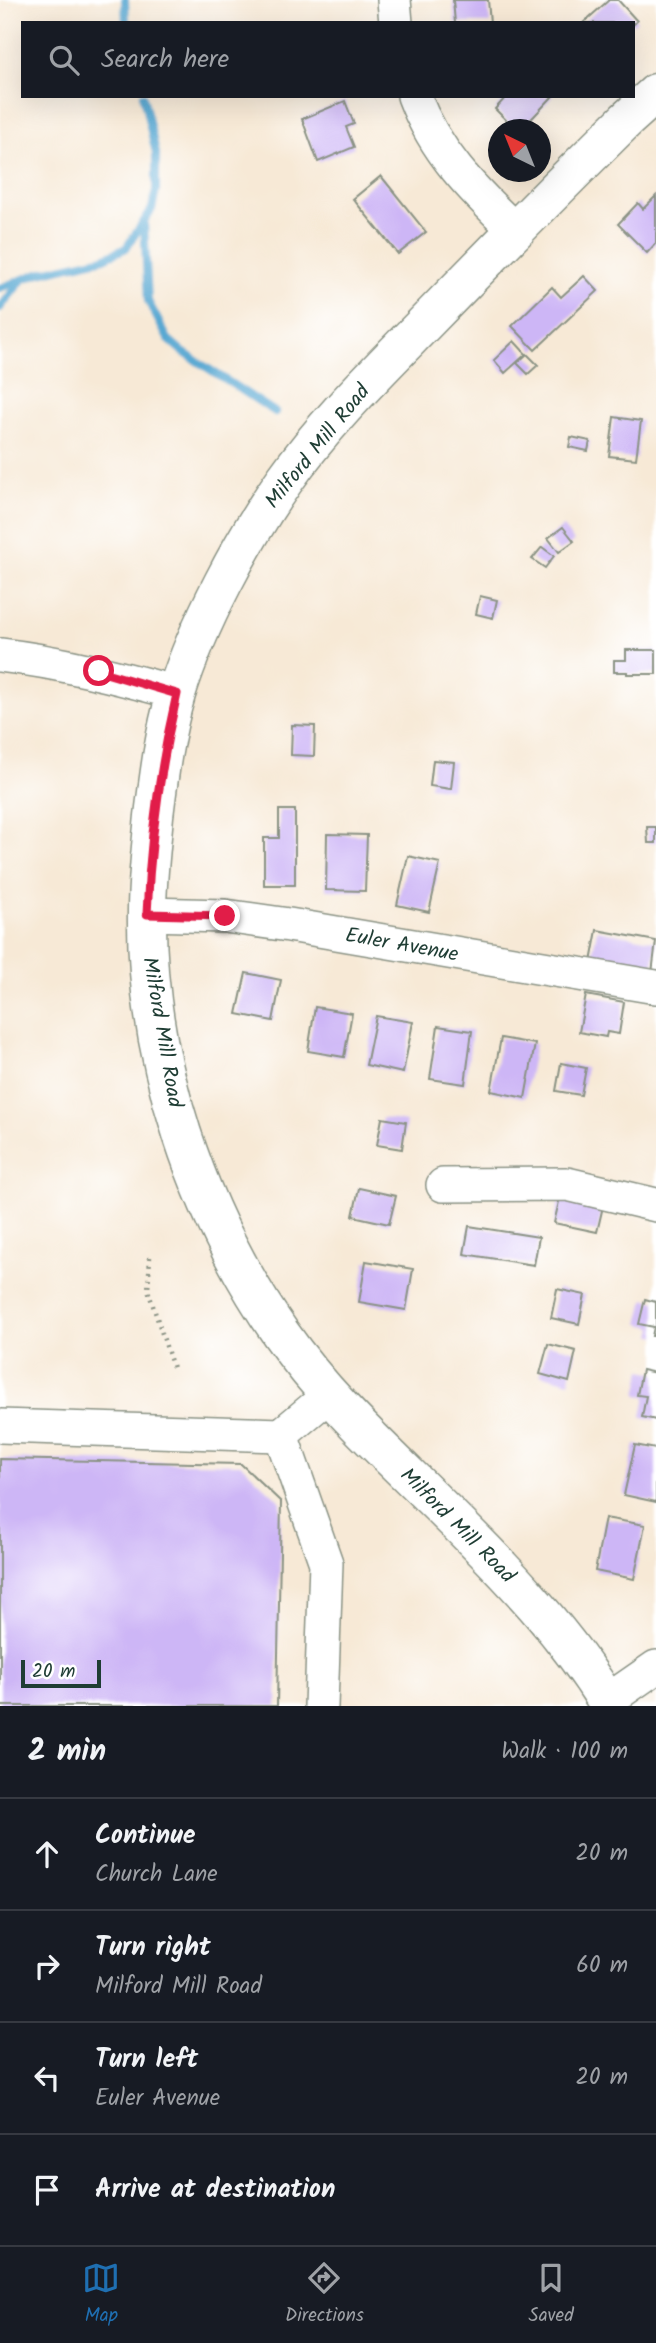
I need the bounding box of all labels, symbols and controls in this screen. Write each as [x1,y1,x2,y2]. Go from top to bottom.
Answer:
search box [21,21,635,98]
text: Search here [101,39,229,81]
icon: search [45,41,83,79]
north arrow [488,119,551,182]
street label: Milford Mill Road [257,377,379,517]
route start [83,655,114,686]
route end [209,900,240,931]
street label: Euler Avenue [343,919,461,972]
street label: Milford Mill Road [132,954,191,1111]
street label: Milford Mill Road [391,1461,523,1592]
scale bar [21,1657,102,1689]
text: 20 m [32,1657,75,1687]
text: 2 min [28,1728,106,1776]
text: Walk · 100 m [501,1734,628,1770]
text: Continue [95,1815,196,1857]
icon: ahead [28,1835,66,1873]
text: 20 m [576,1836,628,1872]
text: Church Lane [95,1857,218,1893]
text: Turn right [95,1927,211,1969]
icon: right [28,1947,66,1985]
text: 60 m [576,1948,628,1984]
text: Milford Mill Road [95,1969,262,2005]
text: Turn left [95,2039,198,2081]
icon: left [28,2059,66,2097]
text: 20 m [576,2060,628,2096]
text: Euler Avenue [95,2081,220,2117]
text: Arrive at destination [95,2169,335,2211]
icon: arrive [28,2171,66,2209]
tab: Map [82,2259,120,2331]
tab: Directions [285,2259,364,2331]
tab: Saved [529,2259,574,2331]

